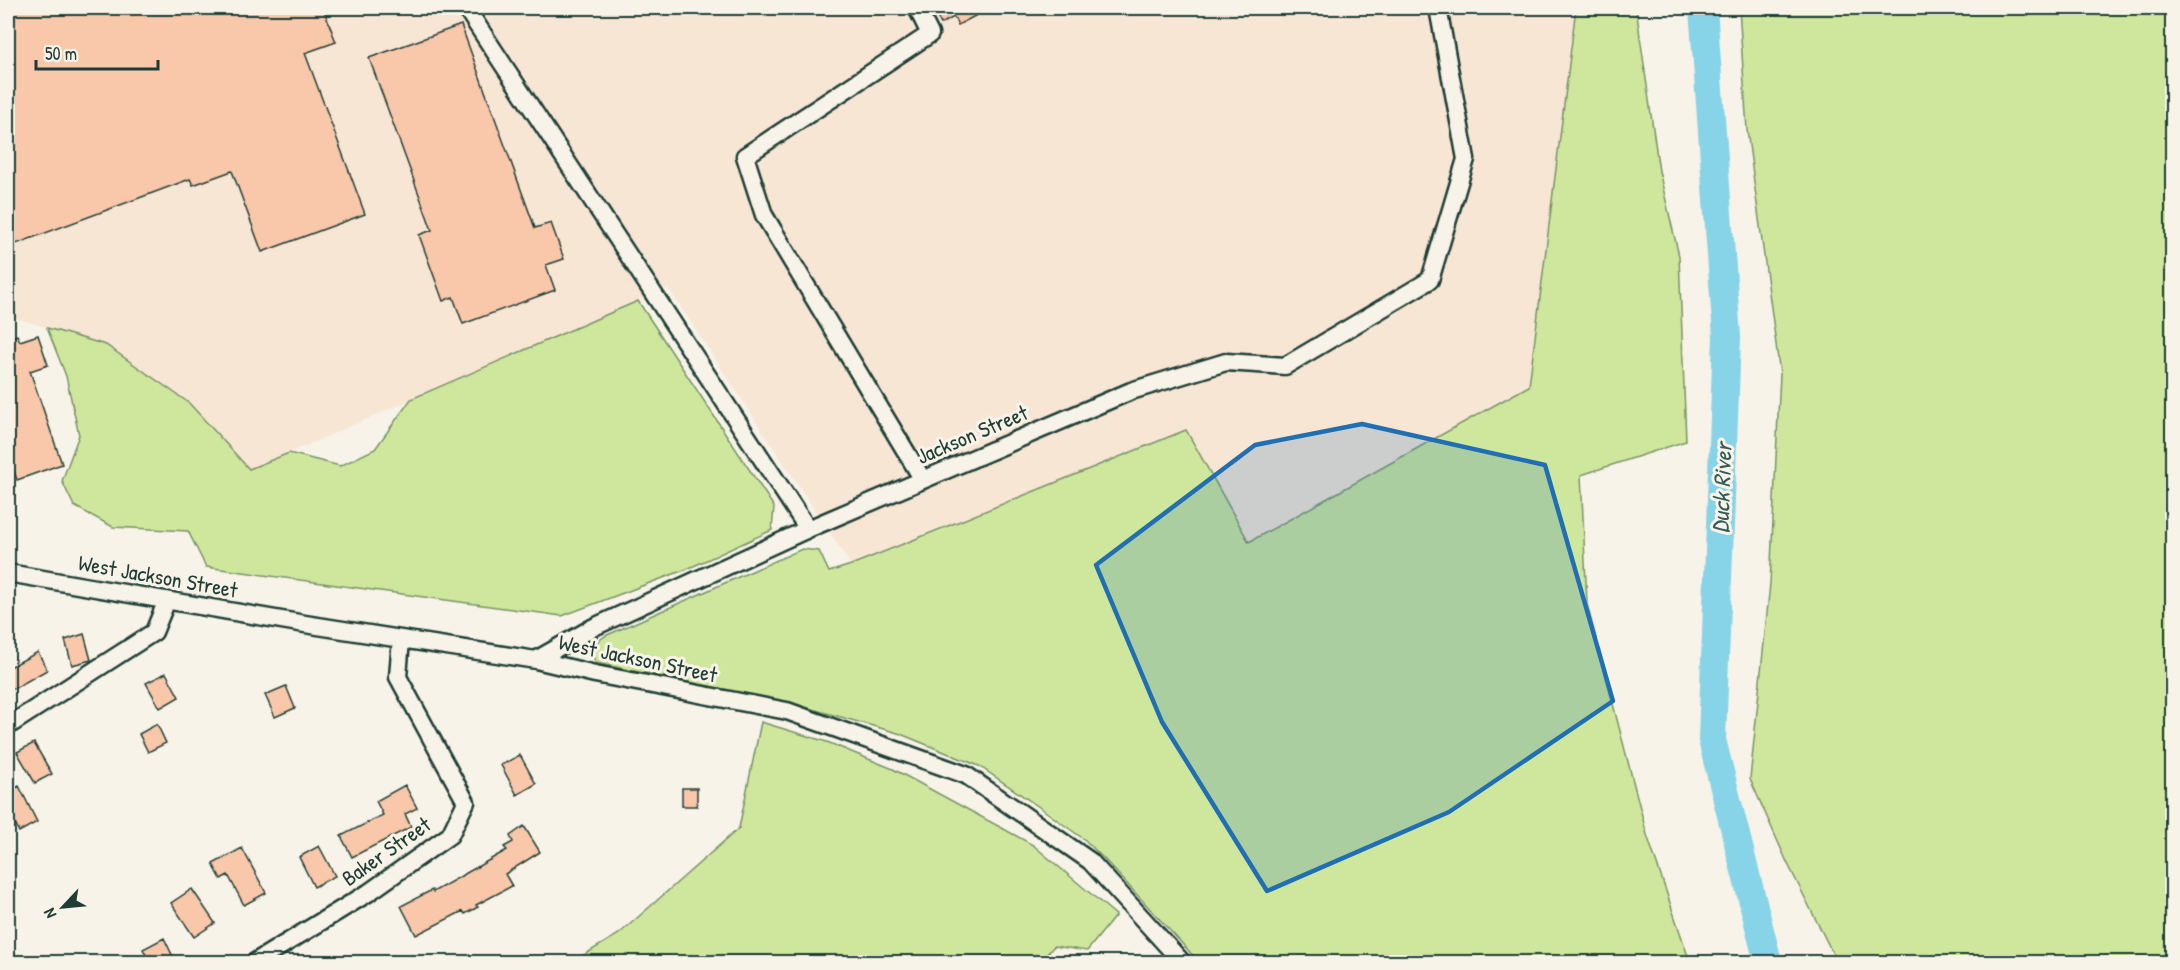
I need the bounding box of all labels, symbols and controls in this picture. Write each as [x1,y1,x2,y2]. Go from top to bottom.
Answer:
scale bar [36,33,158,71]
text: 50 m [45,41,77,66]
street label: Jackson Street [912,397,1033,471]
water label: Duck River [1703,439,1739,534]
street label: West Jackson Street [76,547,240,605]
street label: West Jackson Street [556,627,720,690]
street label: Baker Street [335,809,437,893]
north arrow [33,877,93,937]
text: N [38,904,61,922]

